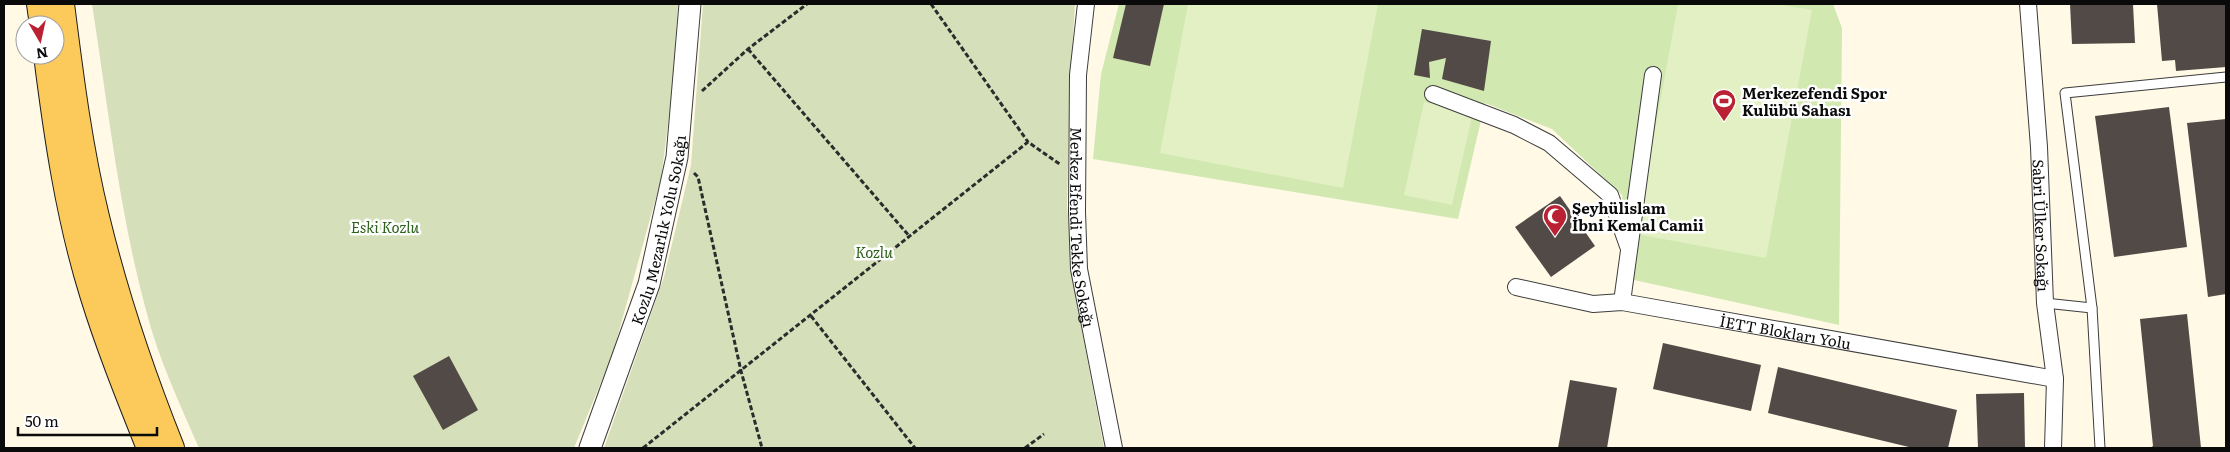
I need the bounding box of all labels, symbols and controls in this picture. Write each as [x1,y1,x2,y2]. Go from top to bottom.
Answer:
north arrow [15,15,65,65]
text: N [35,43,50,65]
place label: Merkezefendi Spor Kulübü Sahası [1742,81,1887,121]
sports icon: Merkezefendi Spor Kulübü Sahası [1711,88,1737,122]
street label: Merkez Efendi Tekke Sokağı [1065,127,1102,329]
street label: Kozlu Mezarlık Yolu Sokağı [624,134,690,328]
street label: Sabri Ülker Sokağı [2028,159,2056,292]
place label: Şeyhülislam İbni Kemal Camii [1572,196,1704,236]
mosque icon: Şeyhülislam İbni Kemal Camii [1542,203,1568,237]
park label: Eski Kozlu [351,215,419,238]
park label: Kozlu [855,240,893,263]
street label: İETT Blokları Yolu [1718,308,1854,354]
scale bar [18,404,156,436]
text: 50 m [25,409,59,432]

